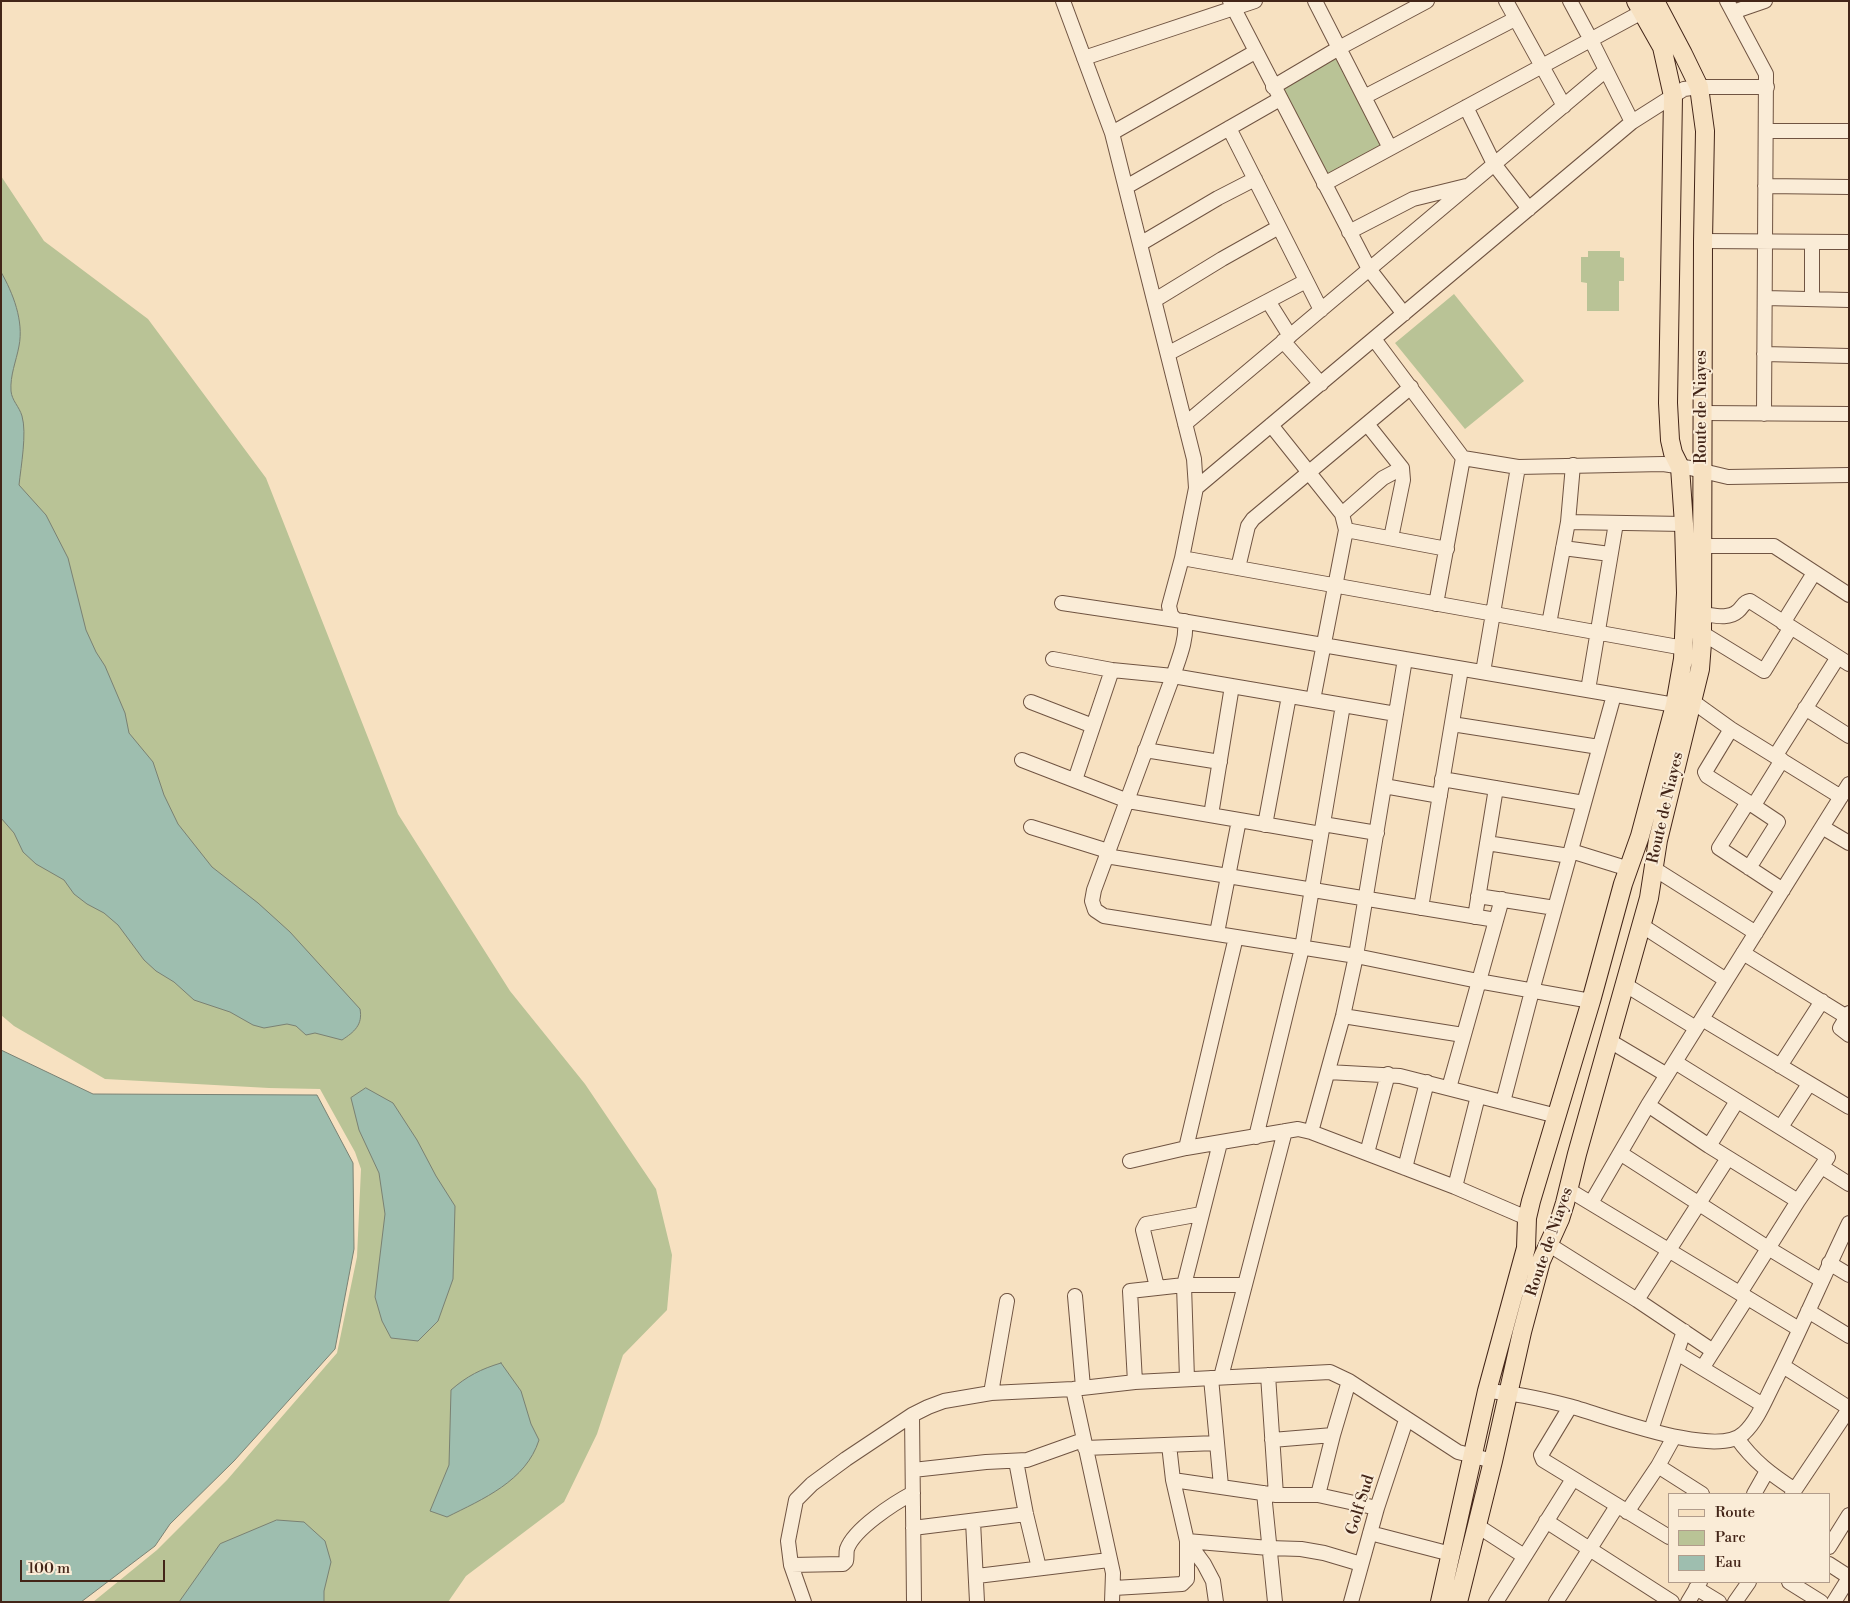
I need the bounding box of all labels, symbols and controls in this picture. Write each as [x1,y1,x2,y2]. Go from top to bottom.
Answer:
street label: Route de Niayes [1692,350,1712,464]
street label: Route de Niayes [1644,750,1688,866]
street label: Route de Niayes [1522,1185,1578,1299]
street label: Golf Sud [1343,1473,1379,1537]
legend [1668,1493,1830,1583]
text: Route [1715,1503,1755,1522]
text: Parc [1715,1528,1746,1547]
scale bar [22,1550,168,1582]
text: Eau [1715,1553,1742,1572]
text: 100 m [28,1559,70,1578]

